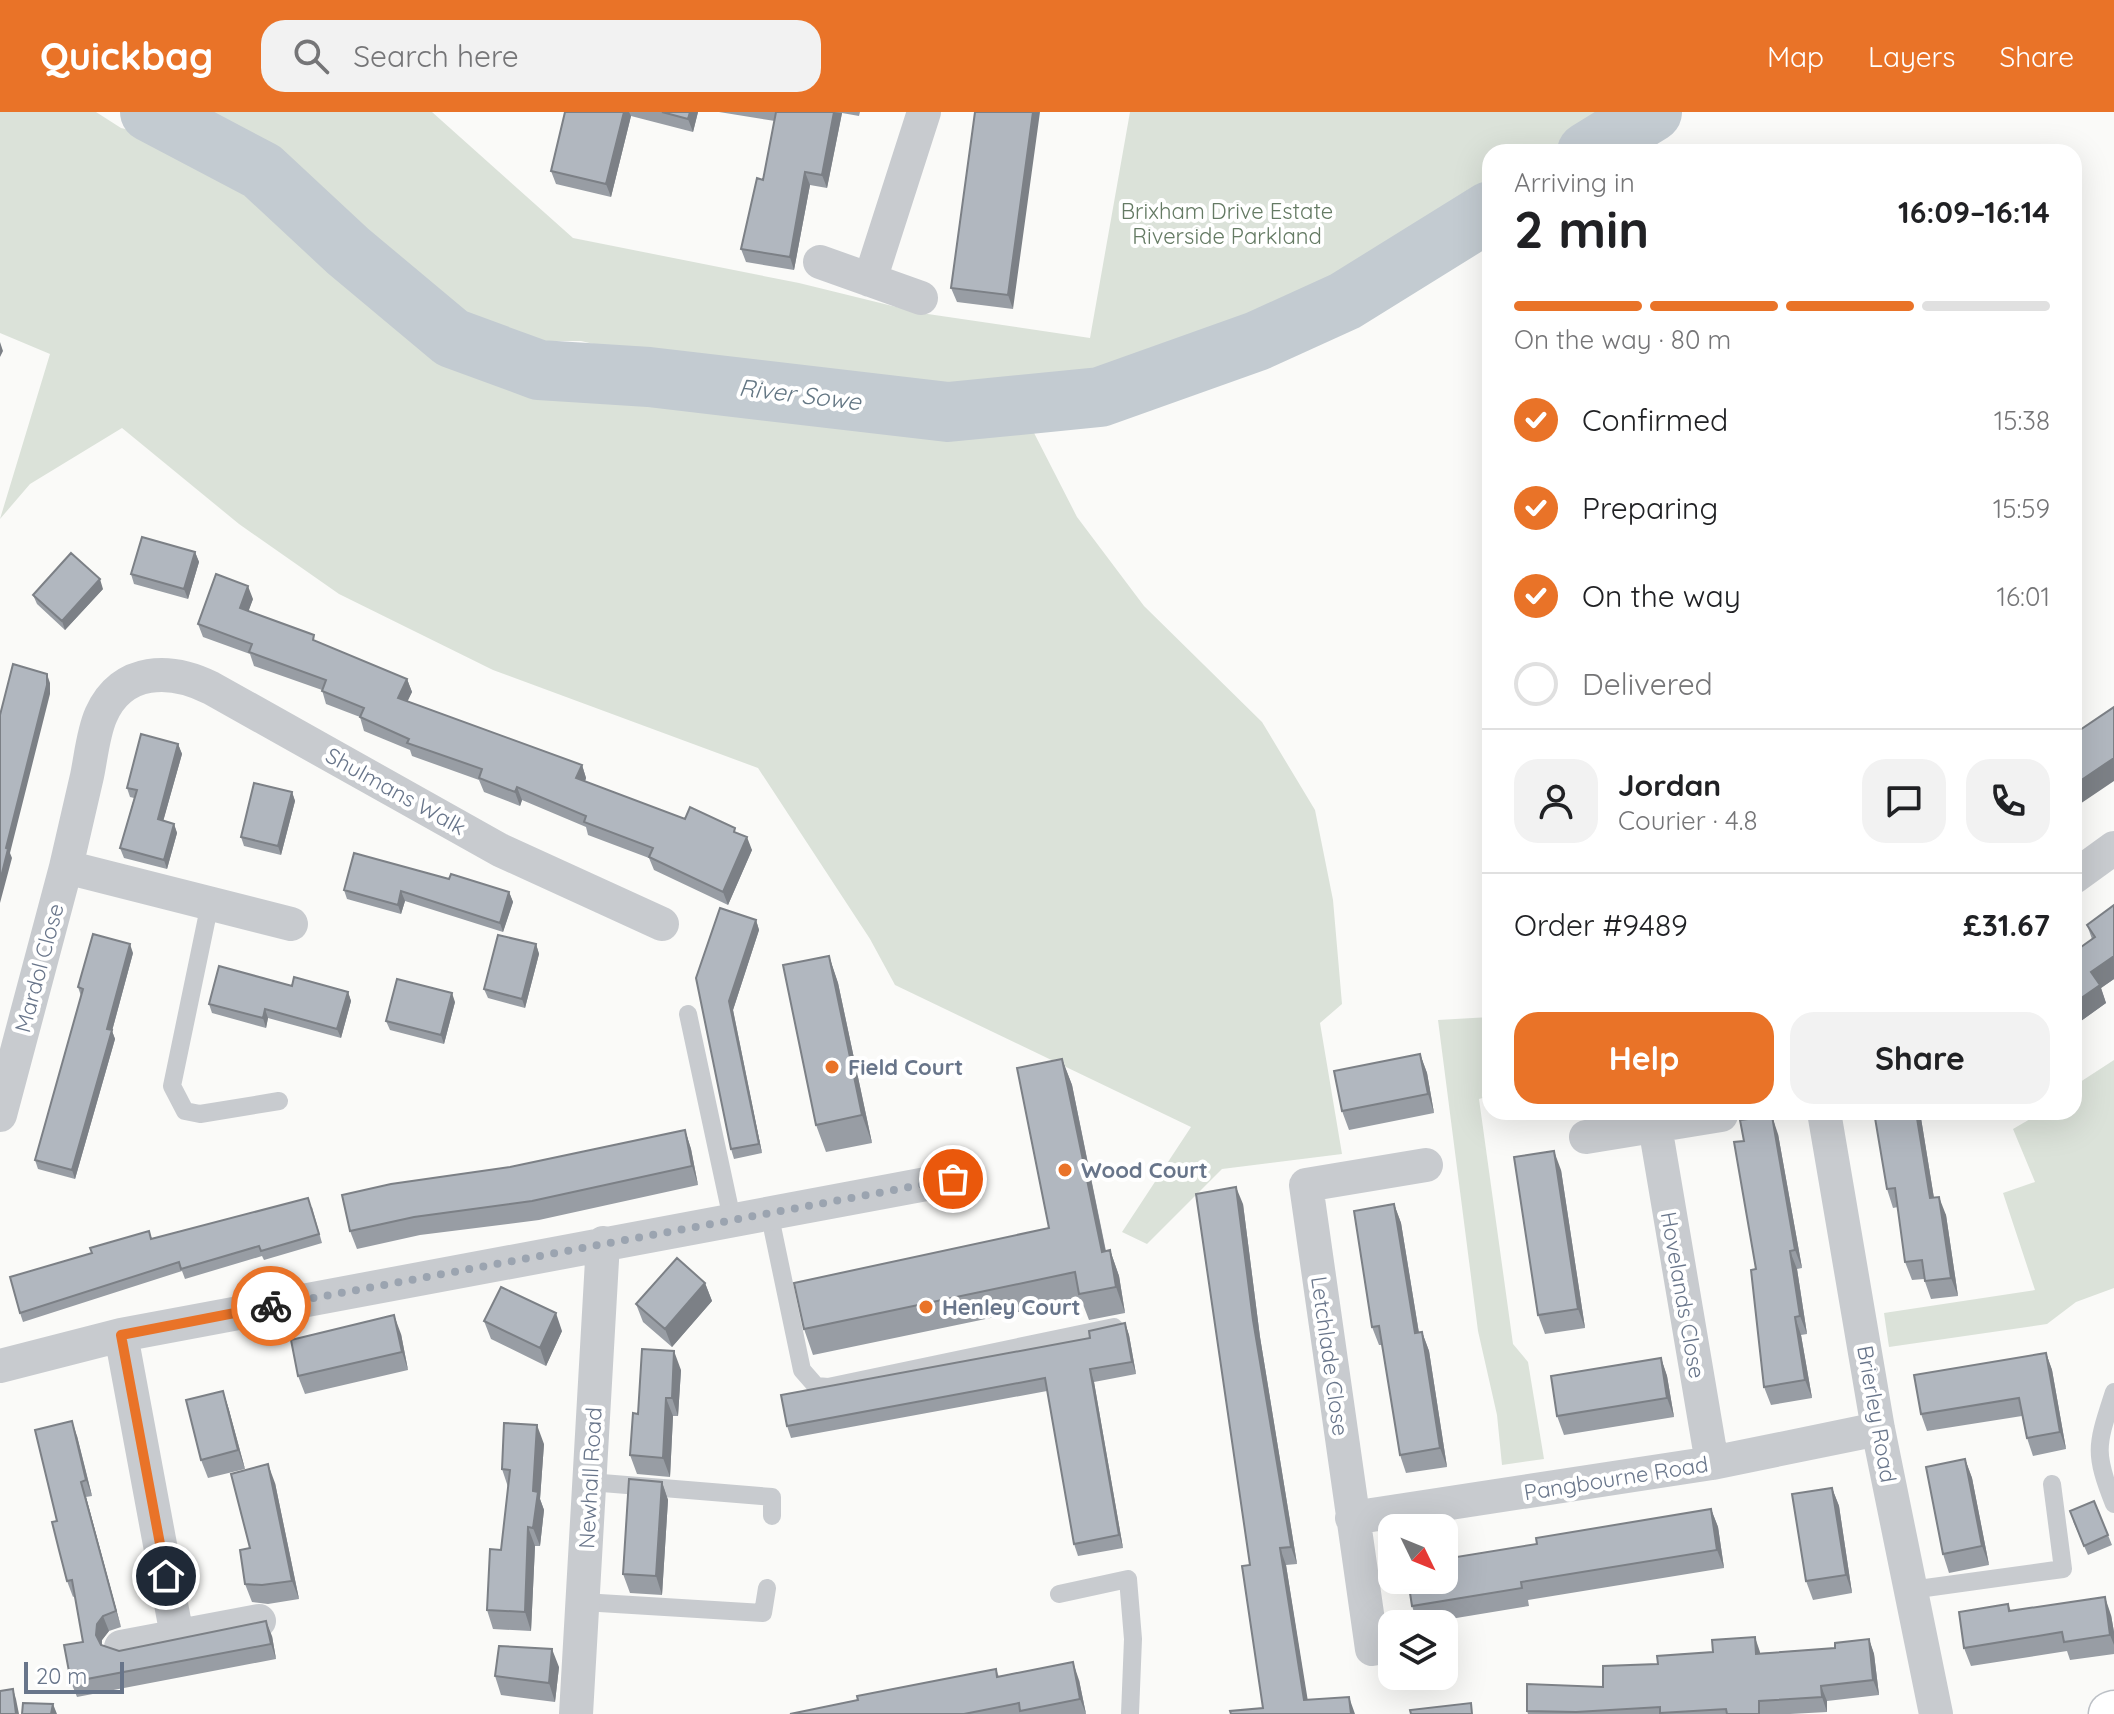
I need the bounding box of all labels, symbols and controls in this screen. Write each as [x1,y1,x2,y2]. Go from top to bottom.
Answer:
search box [261,20,821,92]
text: Quickbag [40,32,213,80]
icon: search [289,34,333,78]
text: Search here [353,37,519,75]
text: Map [1767,39,1824,74]
text: Layers [1868,39,1955,74]
text: Share [1999,39,2074,74]
text: Arriving in [1514,166,1635,199]
text: 16:09–16:14 [1898,193,2050,231]
text: 2 min [1514,196,1649,261]
park label: Brixham Drive Estate Riverside Parkland [1121,197,1333,250]
text: On the way · 80 m [1514,323,1731,356]
water label: River Sowe [737,372,864,417]
icon: check [1514,398,1558,442]
text: Confirmed [1582,401,1728,439]
text: 15:38 [1994,404,2050,437]
icon: check [1514,486,1558,530]
text: Preparing [1582,489,1718,527]
text: 15:59 [1993,492,2050,525]
icon: check [1514,574,1558,618]
text: On the way [1582,577,1741,615]
text: 16:01 [1996,580,2050,613]
text: Delivered [1582,665,1713,703]
street label: Shulmans Walk [321,741,471,841]
button: person [1514,759,1598,843]
button: chat [1862,759,1946,843]
button: phone [1966,759,2050,843]
text: Jordan [1618,766,1721,804]
text: Courier · 4.8 [1618,804,1757,837]
street label: Mardol Close [8,900,70,1036]
text: Order #9489 [1514,906,1688,944]
text: £31.67 [1963,906,2050,944]
button: Help [1514,1012,1774,1104]
button: Share [1790,1012,2050,1104]
place label: Field Court [848,1053,963,1081]
marker: Field Court [823,1058,841,1076]
pin [919,1145,987,1213]
place label: Wood Court [1081,1156,1208,1184]
icon: bag [931,1157,975,1201]
marker: Wood Court [1056,1161,1074,1179]
street label: Hovelands Close [1655,1209,1711,1381]
courier [231,1266,311,1346]
street label: Letchlade Close [1305,1274,1355,1438]
icon: bike [249,1284,293,1328]
place label: Henley Court [942,1293,1081,1321]
marker: Henley Court [917,1298,935,1316]
street label: Brierley Road [1851,1343,1903,1485]
street label: Newhall Road [572,1407,608,1549]
street label: Pangbourne Road [1522,1450,1710,1506]
north arrow [1378,1514,1458,1594]
map controls [1378,1514,1458,1690]
pin [132,1542,200,1610]
icon: home [144,1554,188,1598]
button: layers [1378,1610,1458,1690]
scale bar [24,1658,124,1694]
text: 20 m [36,1662,87,1690]

